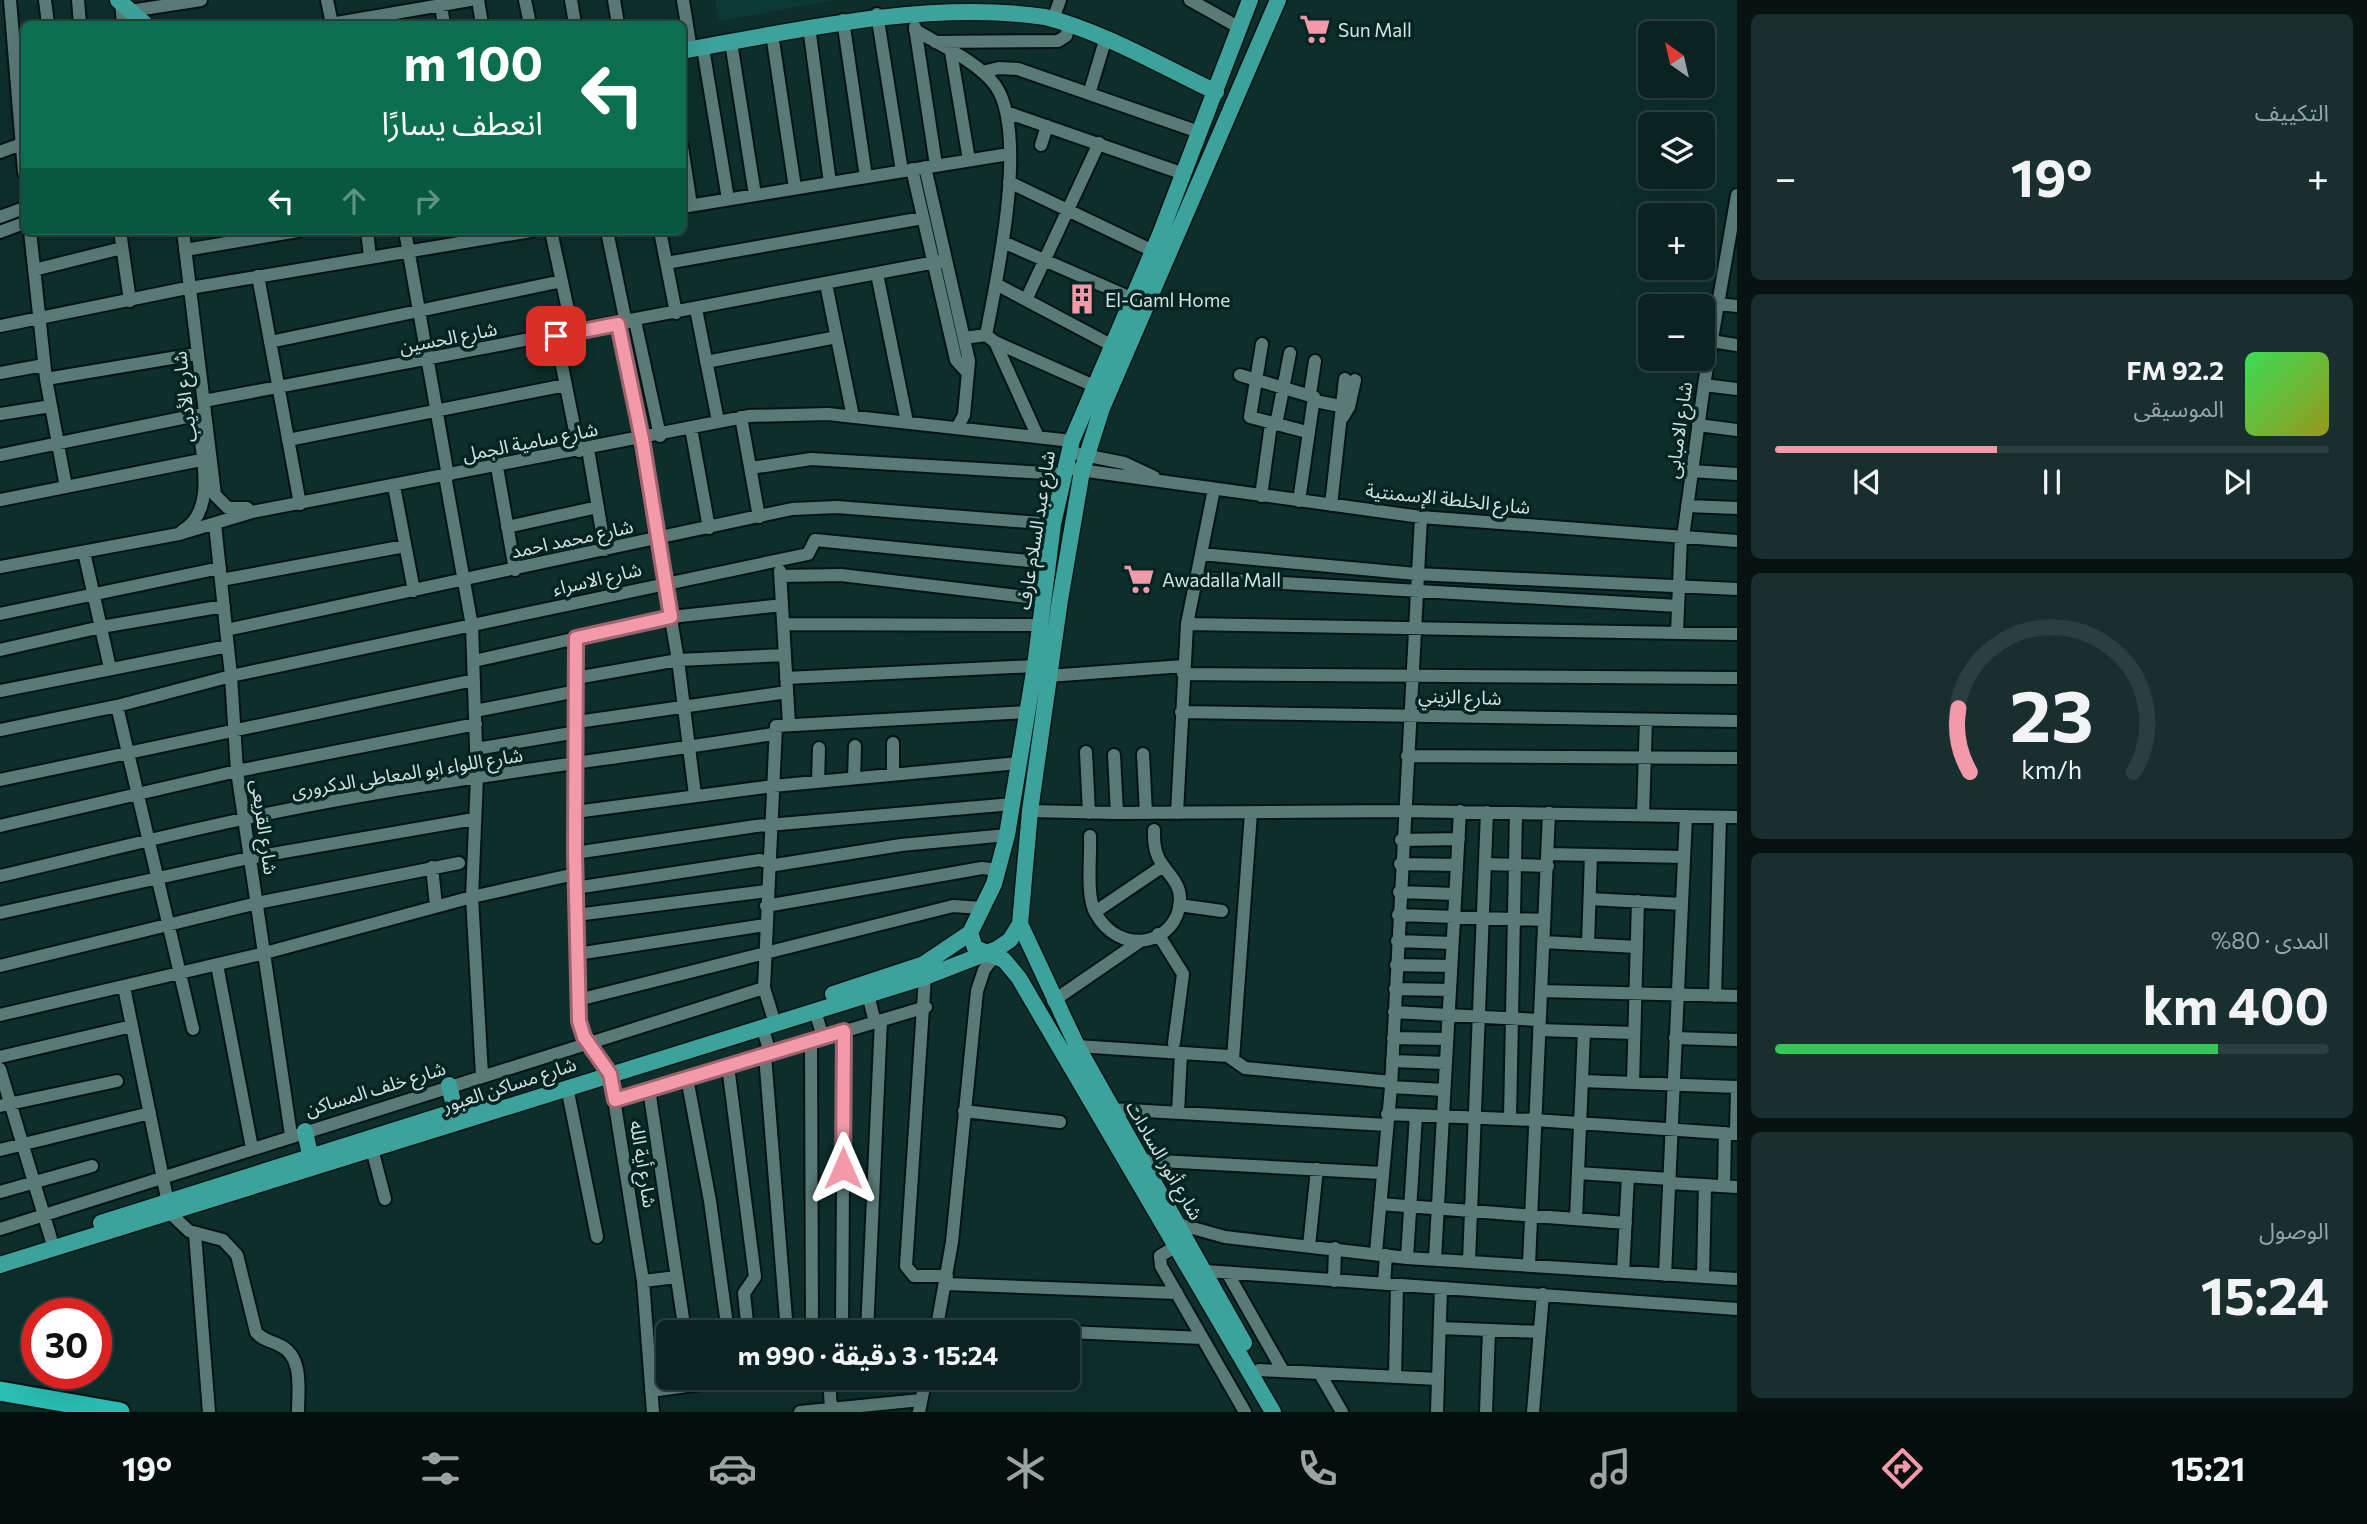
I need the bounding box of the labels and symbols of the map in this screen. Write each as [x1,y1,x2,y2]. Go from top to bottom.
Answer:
supermarket icon: Sun Mall [1298,12,1332,46]
place label: Sun Mall [1338,18,1412,41]
north arrow [1638,21,1715,98]
building icon: El-Gaml Home [1065,282,1099,316]
place label: El-Gaml Home [1105,288,1230,311]
pin [526,306,586,366]
street label: شارع الحسين [397,316,500,361]
street label: شارع الأديب [167,350,204,444]
street label: شارع الامبابى [1660,380,1699,480]
street label: شارع سامية الجمل [460,417,600,468]
street label: شارع عبد السلام عارف [1011,449,1063,612]
street label: شارع الخلطة الإسمنتية [1364,478,1532,521]
street label: شارع محمد احمد [509,514,636,565]
street label: شارع الاسراء [550,557,644,602]
supermarket icon: Awadalla Mall [1122,562,1156,596]
place label: Awadalla Mall [1162,568,1281,591]
street label: شارع الزيني [1418,683,1502,713]
street label: شارع اللواء ابو المعاطى الدكرورى [290,742,525,805]
street label: شارع القريعى [244,778,283,877]
street label: شارع مساكن العبور [438,1052,580,1120]
street label: شارع خلف المساكن [302,1056,449,1123]
street label: شارع أنور السادات [1119,1096,1208,1225]
street label: شارع أية الله [623,1119,662,1210]
position arrow [806,1131,880,1205]
speed limit sign: 30 [21,1298,112,1389]

